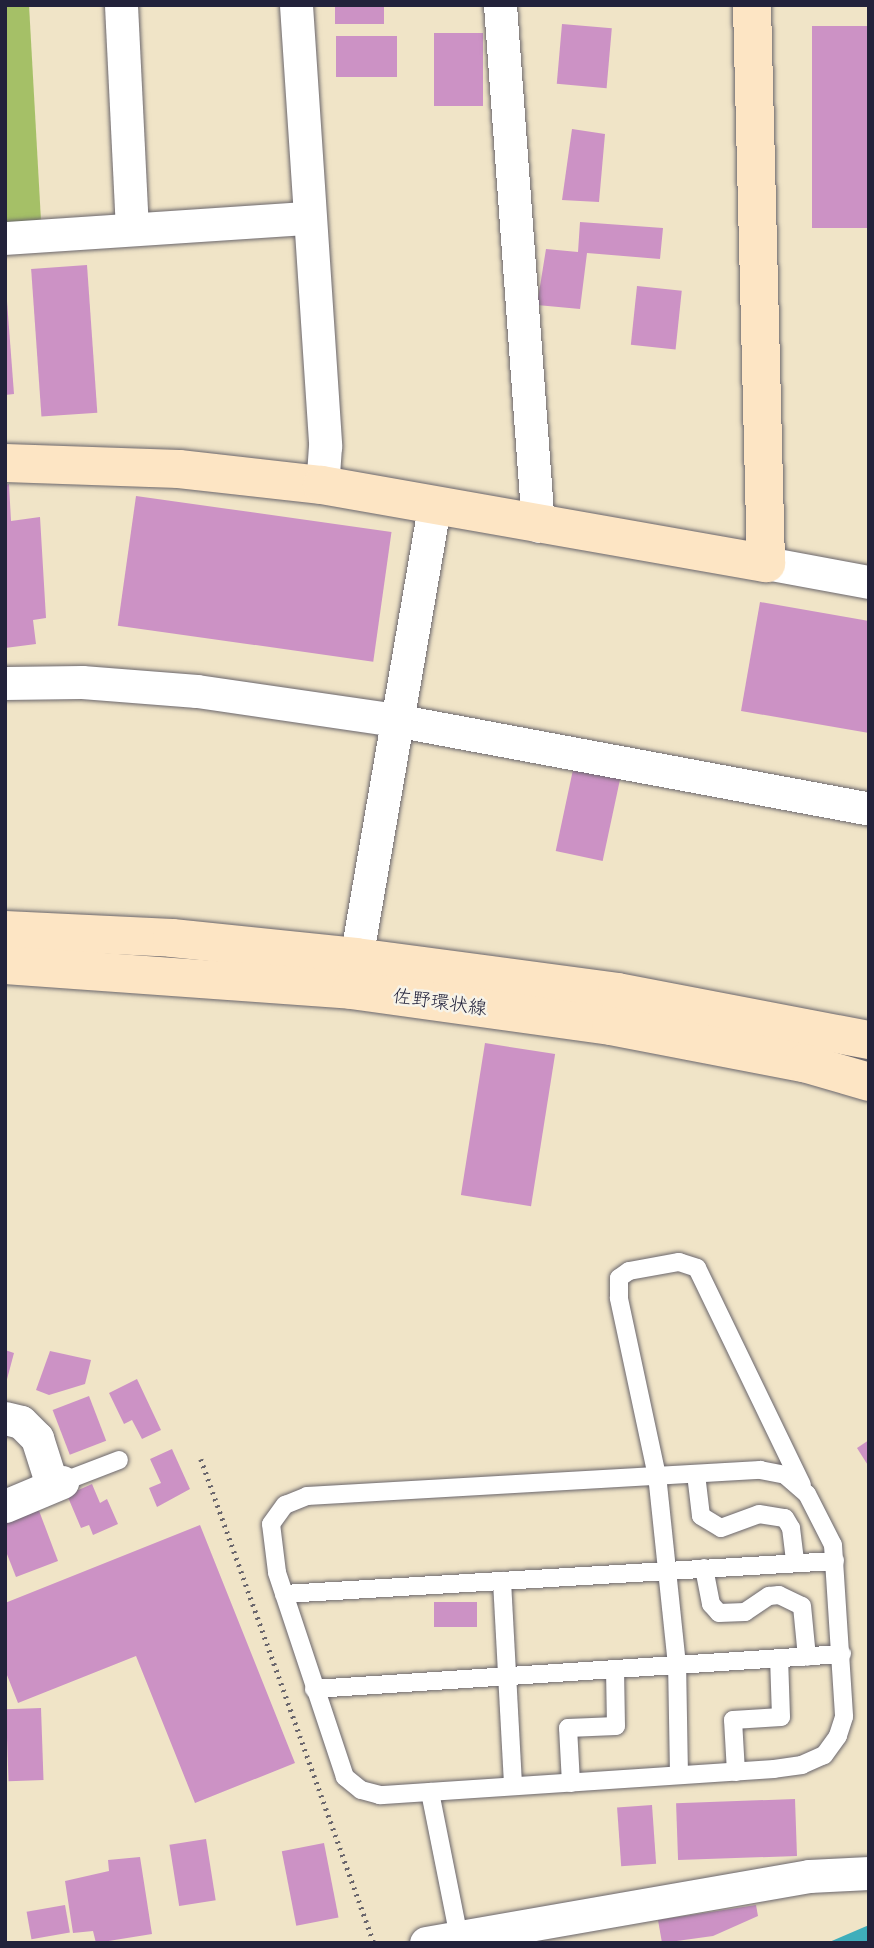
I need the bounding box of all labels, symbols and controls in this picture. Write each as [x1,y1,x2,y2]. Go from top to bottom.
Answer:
street label: 佐野環状線 [391,984,489,1020]

